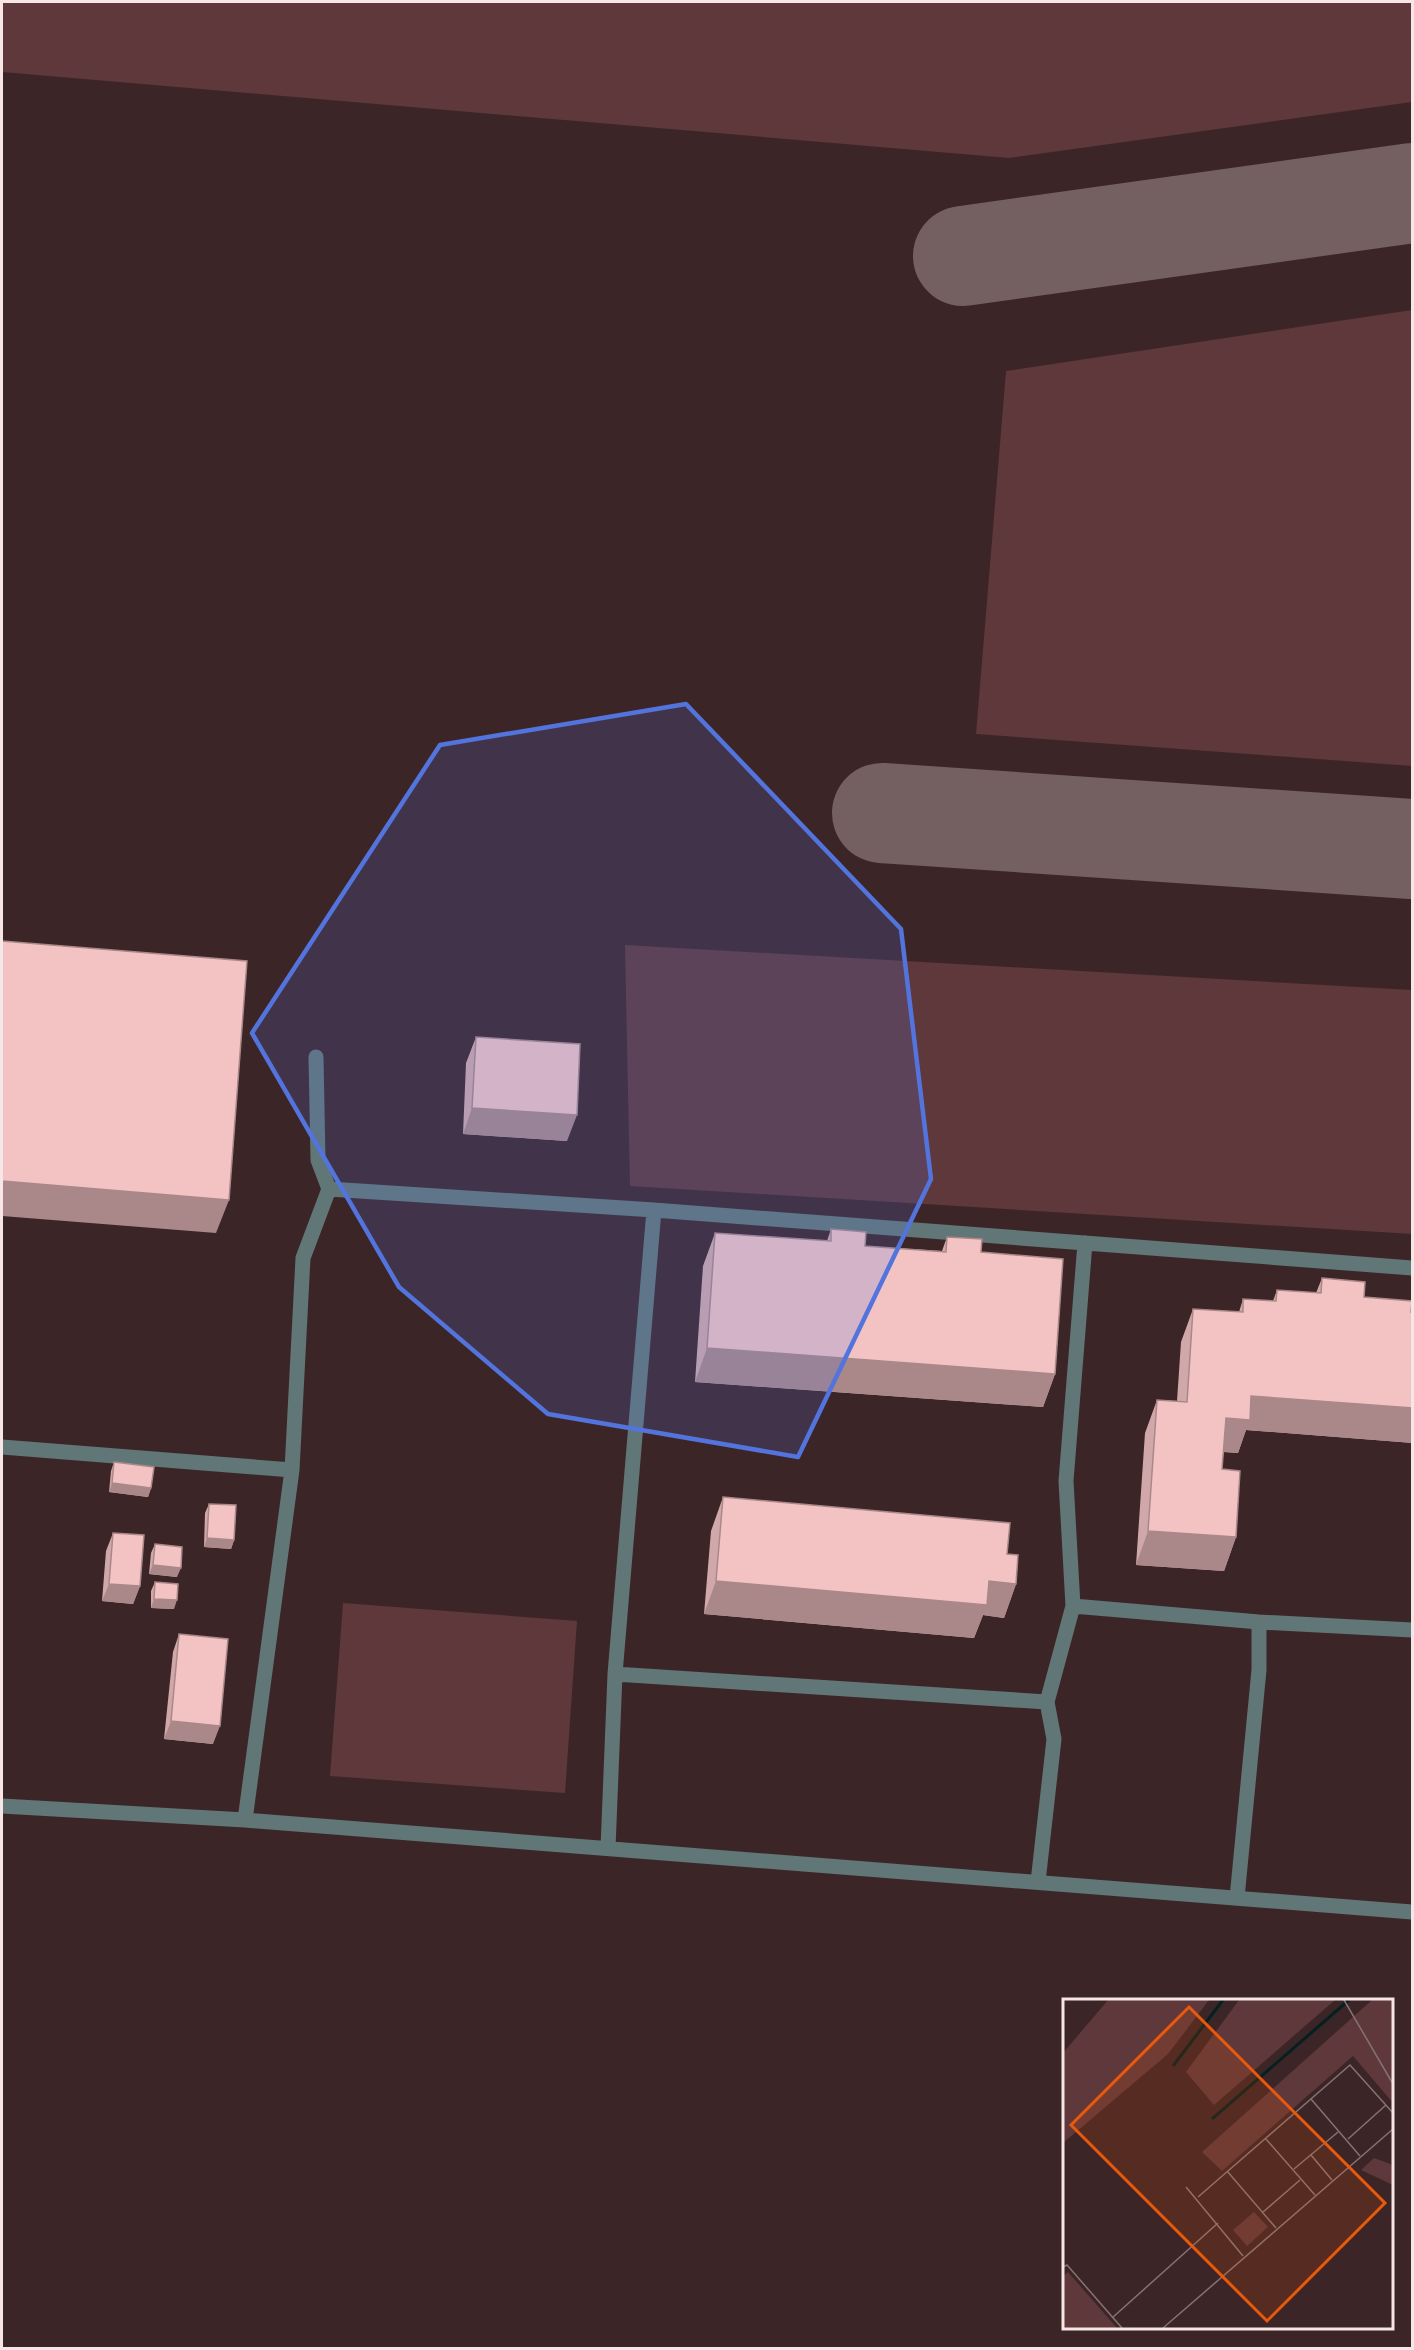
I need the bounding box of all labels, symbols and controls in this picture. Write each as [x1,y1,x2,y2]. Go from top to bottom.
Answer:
inset map [1063,1999,1393,2329]

